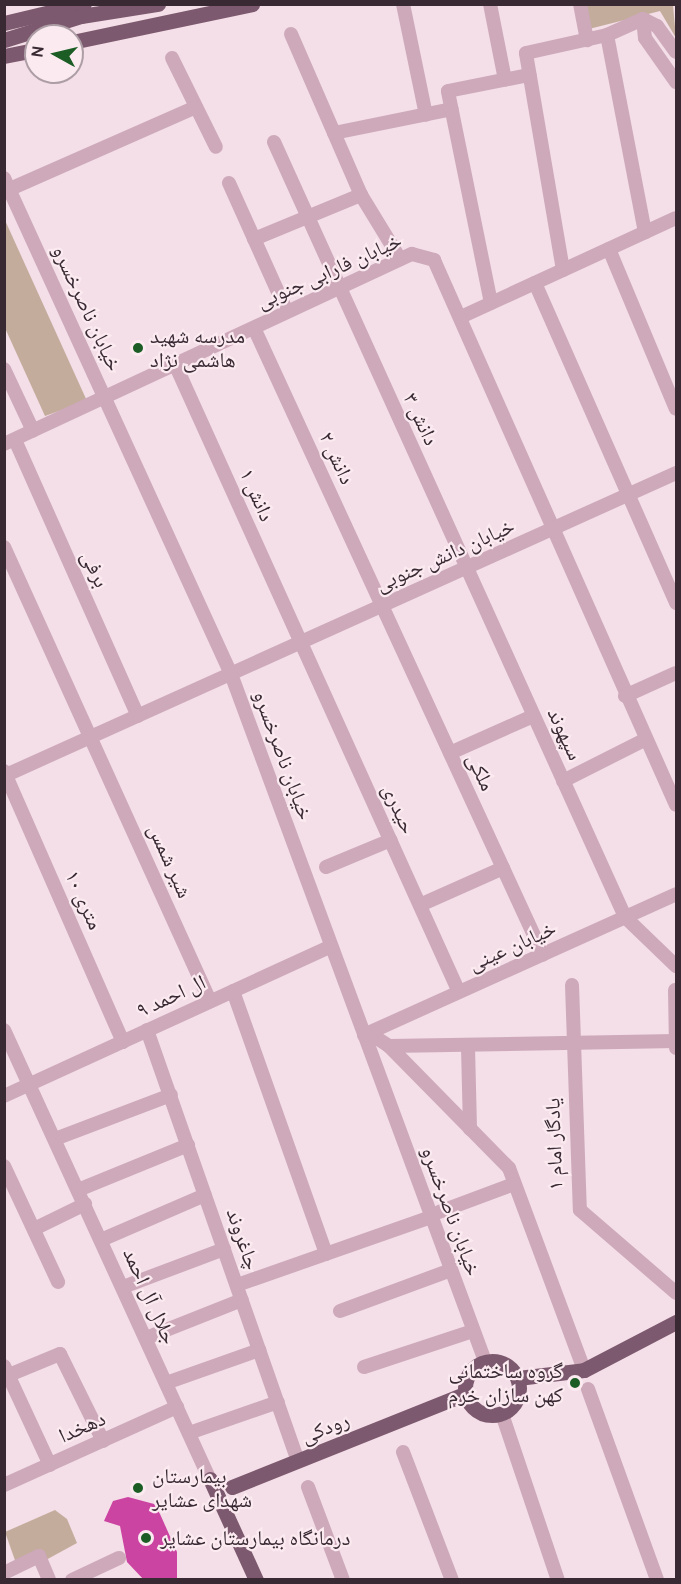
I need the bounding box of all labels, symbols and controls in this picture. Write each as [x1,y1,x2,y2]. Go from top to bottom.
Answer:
north arrow [24,24,84,84]
text: N [27,45,48,59]
street label: خیابان فارابی جنوبی [253,228,405,314]
street label: خیابان ناصرخسرو [47,241,127,375]
place label: مدرسه شهید ه‍اشمی نژاد [150,323,245,373]
marker: مدرسه شهید ه‍اشمی نژاد [131,341,145,355]
street label: دانش ۳ [398,389,444,449]
street label: دانش ۲ [314,428,360,488]
street label: دانش ۱ [234,465,280,525]
street label: خیابان دانش جنوبی [372,513,518,597]
street label: برفی [76,547,114,591]
street label: خیابان ناصرخسرو [248,687,318,823]
street label: سپهوند [542,704,588,764]
street label: ملکی [461,749,501,795]
street label: حیدری [377,780,421,838]
street label: شیر شمس [143,820,197,902]
street label: ۱۰ متری [60,866,108,934]
street label: خیابان عینی [464,916,560,976]
street label: ال احمد ۹ [132,969,210,1023]
street label: یادگار امام ۱ [540,1097,568,1191]
street label: خیابان ناصرخسرو [416,1143,486,1279]
street label: چاغروند [221,1205,265,1273]
street label: جلال آل احمد [118,1244,182,1348]
place label: گروه ساختمانی کهن سازان خرم [448,1358,563,1408]
marker: گروه ساختمانی کهن سازان خرم [568,1376,582,1390]
street label: دهخدا [55,1406,109,1448]
street label: رودکی [297,1407,353,1449]
place label: بیمارستان شهدای عشایر [152,1463,252,1513]
marker: بیمارستان شهدای عشایر [129,1479,147,1497]
place label: درمانگاه بیمارستان عشایر [160,1525,350,1551]
marker: درمانگاه بیمارستان عشایر [137,1529,155,1547]

